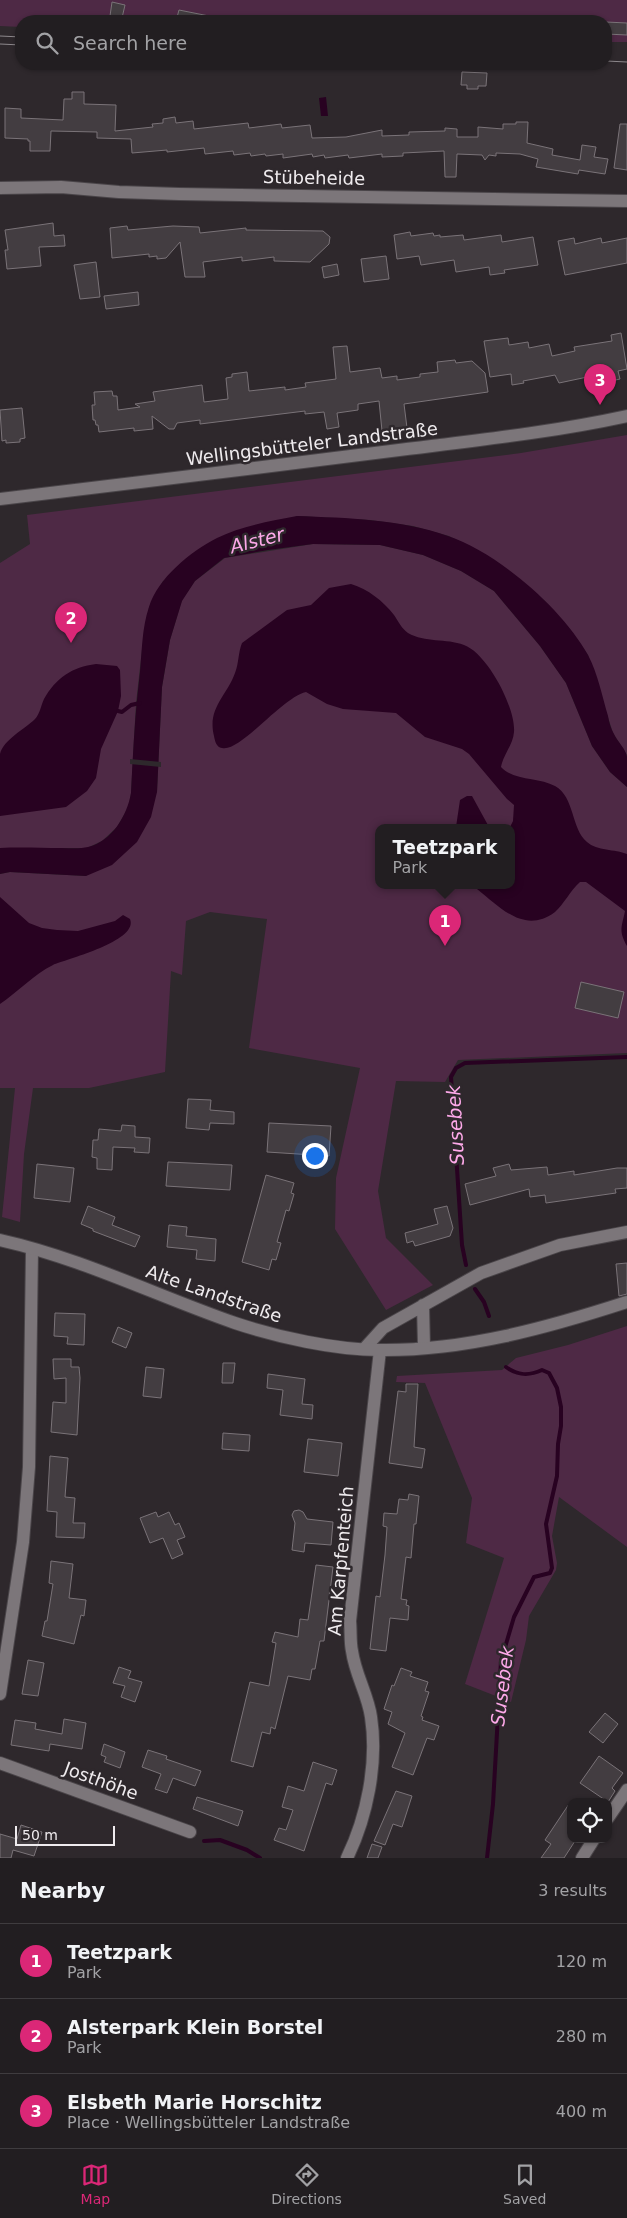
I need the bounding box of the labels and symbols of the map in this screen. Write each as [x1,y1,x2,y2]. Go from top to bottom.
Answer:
street label: Stübeheide [263,166,365,189]
pin: 3 [584,364,616,405]
street label: Wellingsbütteler Landstraße [185,418,439,469]
water label: Alster [226,522,288,558]
pin: 2 [55,602,87,643]
pin: 1 [429,905,461,946]
water label: Susebek [442,1083,468,1166]
your location [302,1143,328,1169]
street label: Alte Landstraße [143,1260,285,1327]
street label: Am Karpfenteich [323,1485,358,1637]
water label: Susebek [486,1644,518,1727]
street label: Josthöhe [60,1757,141,1804]
scale bar [15,1823,115,1846]

